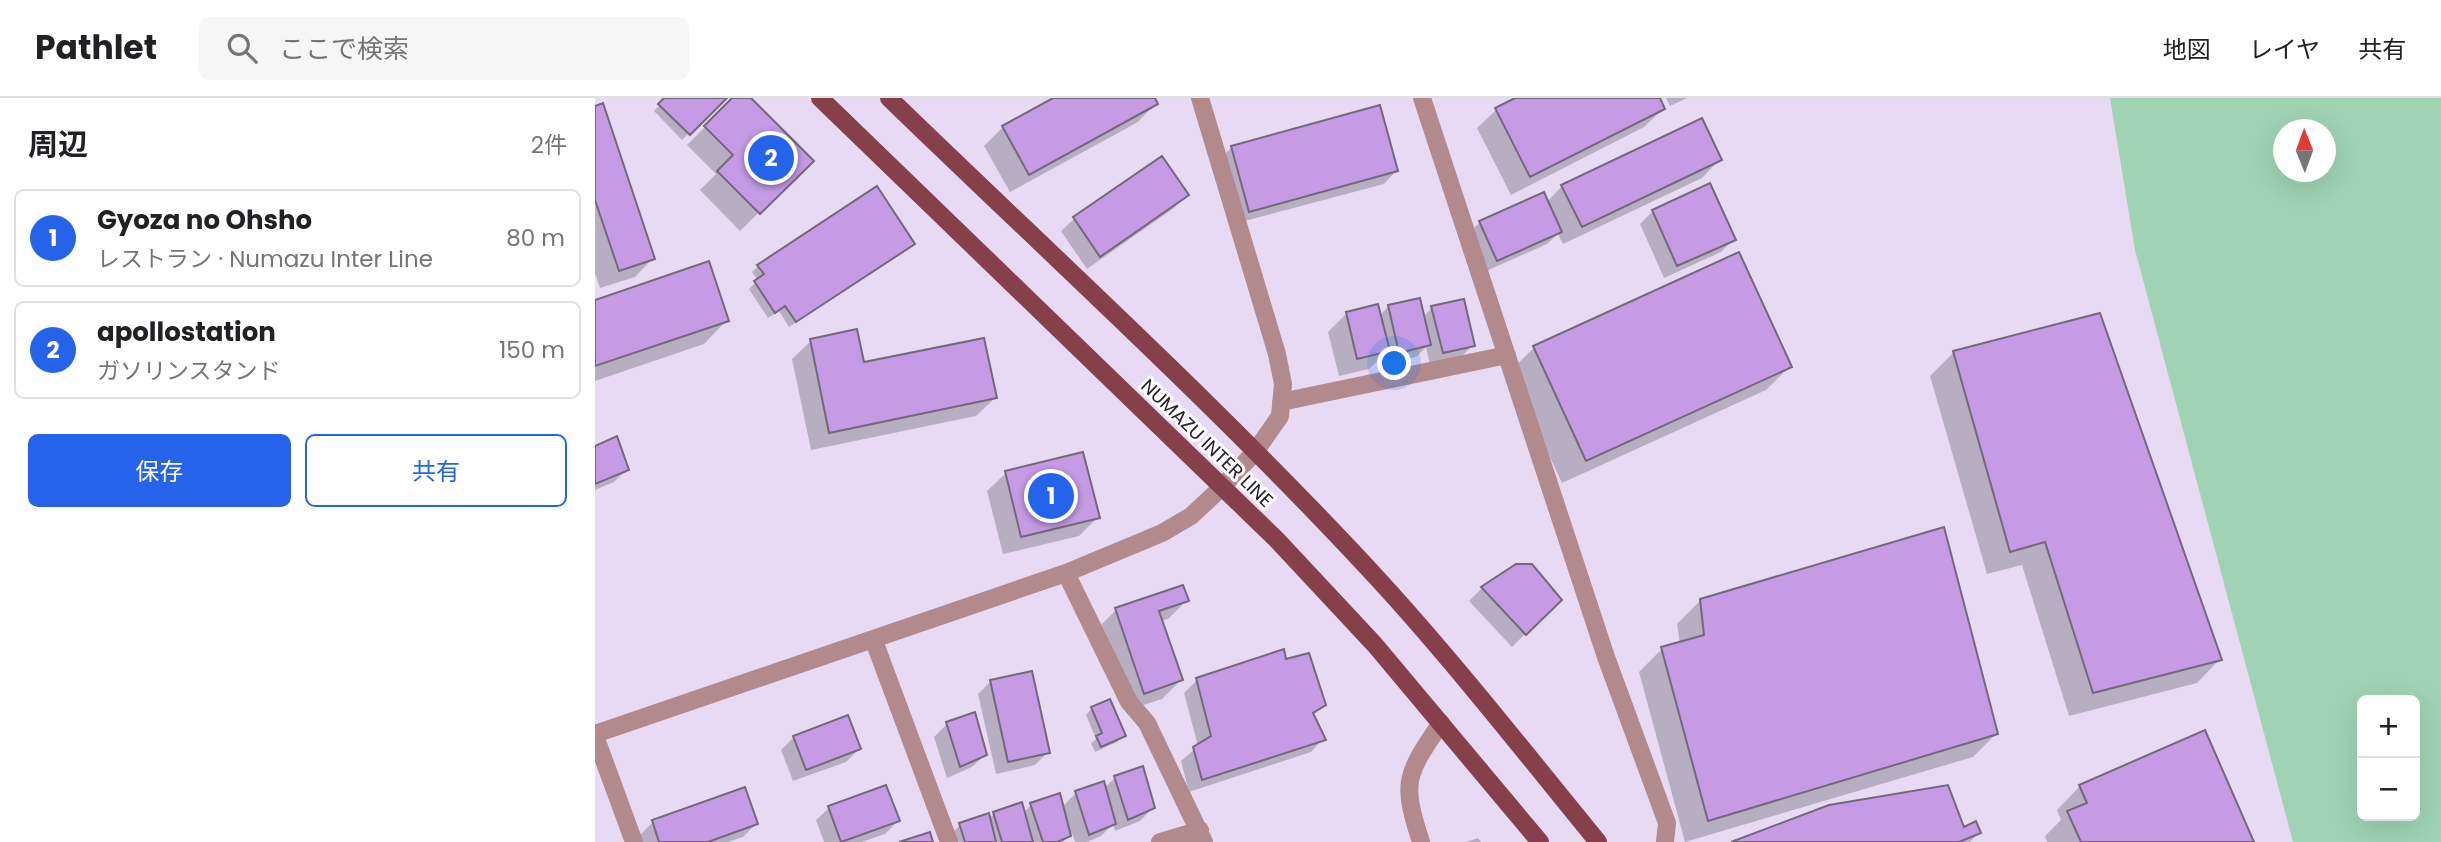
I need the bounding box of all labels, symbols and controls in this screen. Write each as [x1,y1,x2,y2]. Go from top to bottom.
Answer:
search box [199,17,689,80]
text: Pathlet [35,24,157,71]
icon: search [223,29,261,67]
text: ここで検索 [279,31,409,67]
text: 地図 [2163,33,2211,66]
text: レイヤ [2249,33,2320,66]
text: 共有 [2358,33,2406,66]
north arrow [2273,119,2336,182]
text: 周辺 [28,123,88,166]
text: 2件 [531,129,567,161]
pin: 2 [748,132,794,184]
text: Gyoza no Ohsho [97,202,312,238]
text: 1 [49,222,57,254]
text: 80 m [506,222,565,254]
text: レストラン · Numazu Inter Line [97,243,433,275]
text: apollostation [97,314,276,350]
text: 2 [46,334,60,366]
text: 150 m [499,334,565,366]
your location [1377,346,1411,380]
text: ガソリンスタンド [97,355,281,387]
street label: NUMAZU INTER LINE [1135,373,1279,513]
button: 保存 [28,434,291,507]
button: 共有 [305,434,567,507]
pin: 1 [1028,470,1074,522]
map controls [2357,695,2420,821]
button: + [2357,695,2420,758]
button: − [2357,758,2420,821]

